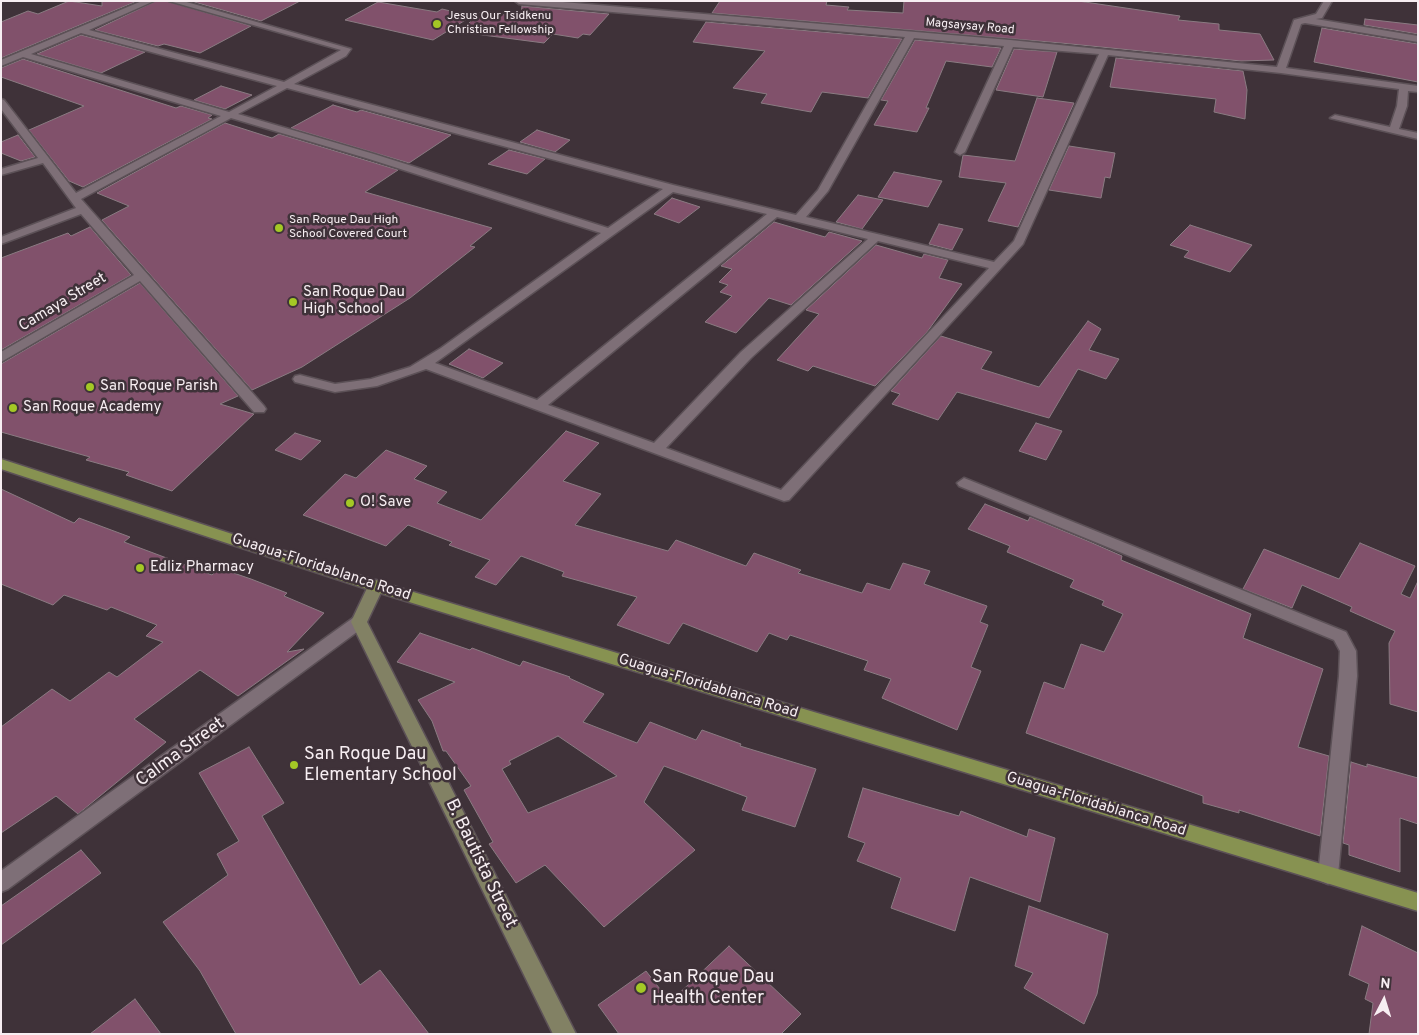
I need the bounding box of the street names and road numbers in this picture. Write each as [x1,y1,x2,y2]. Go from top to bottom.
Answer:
street label: Magsaysay Road [925,16,1015,38]
street label: Camaya Street [16,270,110,336]
street label: Guagua-Floridablanca Road [229,531,413,605]
street label: Guagua-Floridablanca Road [616,651,800,723]
street label: Calma Street [132,714,230,792]
street label: Guagua-Floridablanca Road [1004,769,1188,841]
street label: B. Bautista Street [439,796,521,932]

